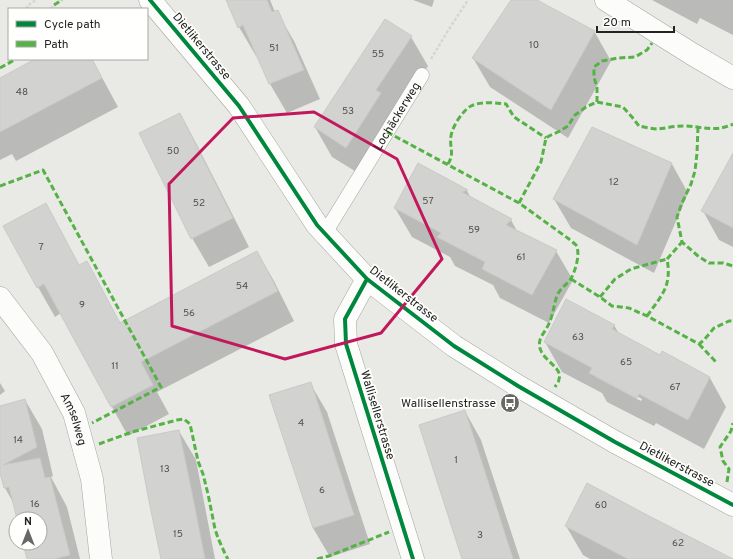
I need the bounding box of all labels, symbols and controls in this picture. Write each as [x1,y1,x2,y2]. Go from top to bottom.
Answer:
legend [8,8,148,60]
scale bar [597,8,674,34]
street label: Dietlikerstrasse [168,10,234,84]
text: 20 m [603,15,631,31]
text: Cycle path [44,17,101,33]
text: Path [44,37,69,53]
house number: 10 [529,39,539,52]
house number: 51 [269,42,279,55]
house number: 55 [372,48,384,61]
street label: Lochäckerweg [370,79,425,154]
house number: 48 [16,86,28,99]
house number: 53 [342,105,354,118]
house number: 50 [167,145,179,158]
house number: 12 [609,176,619,189]
house number: 57 [422,195,434,208]
house number: 52 [193,197,205,210]
house number: 59 [468,224,480,237]
house number: 7 [38,241,44,254]
house number: 61 [516,251,526,264]
street label: Dietlikerstrasse [366,263,441,327]
house number: 54 [236,280,248,293]
house number: 9 [79,299,85,312]
house number: 56 [183,307,195,320]
house number: 63 [572,331,584,344]
house number: 65 [620,356,632,369]
house number: 11 [111,360,119,373]
street label: Wallisellerstrasse [356,369,398,462]
house number: 67 [670,381,681,394]
street label: Amselweg [56,390,90,448]
bus stop icon: Wallisellenstrasse [499,392,521,414]
place label: Wallisellenstrasse [401,396,496,412]
house number: 4 [298,417,304,430]
house number: 14 [13,434,23,447]
street label: Dietlikerstrasse [636,438,717,491]
house number: 1 [454,454,458,467]
house number: 13 [160,463,170,476]
house number: 6 [319,484,325,497]
house number: 16 [30,498,40,511]
house number: 60 [595,499,607,512]
north arrow [8,511,48,551]
text: N [24,515,32,529]
house number: 15 [173,528,183,541]
house number: 3 [477,529,483,542]
house number: 62 [672,537,684,550]

